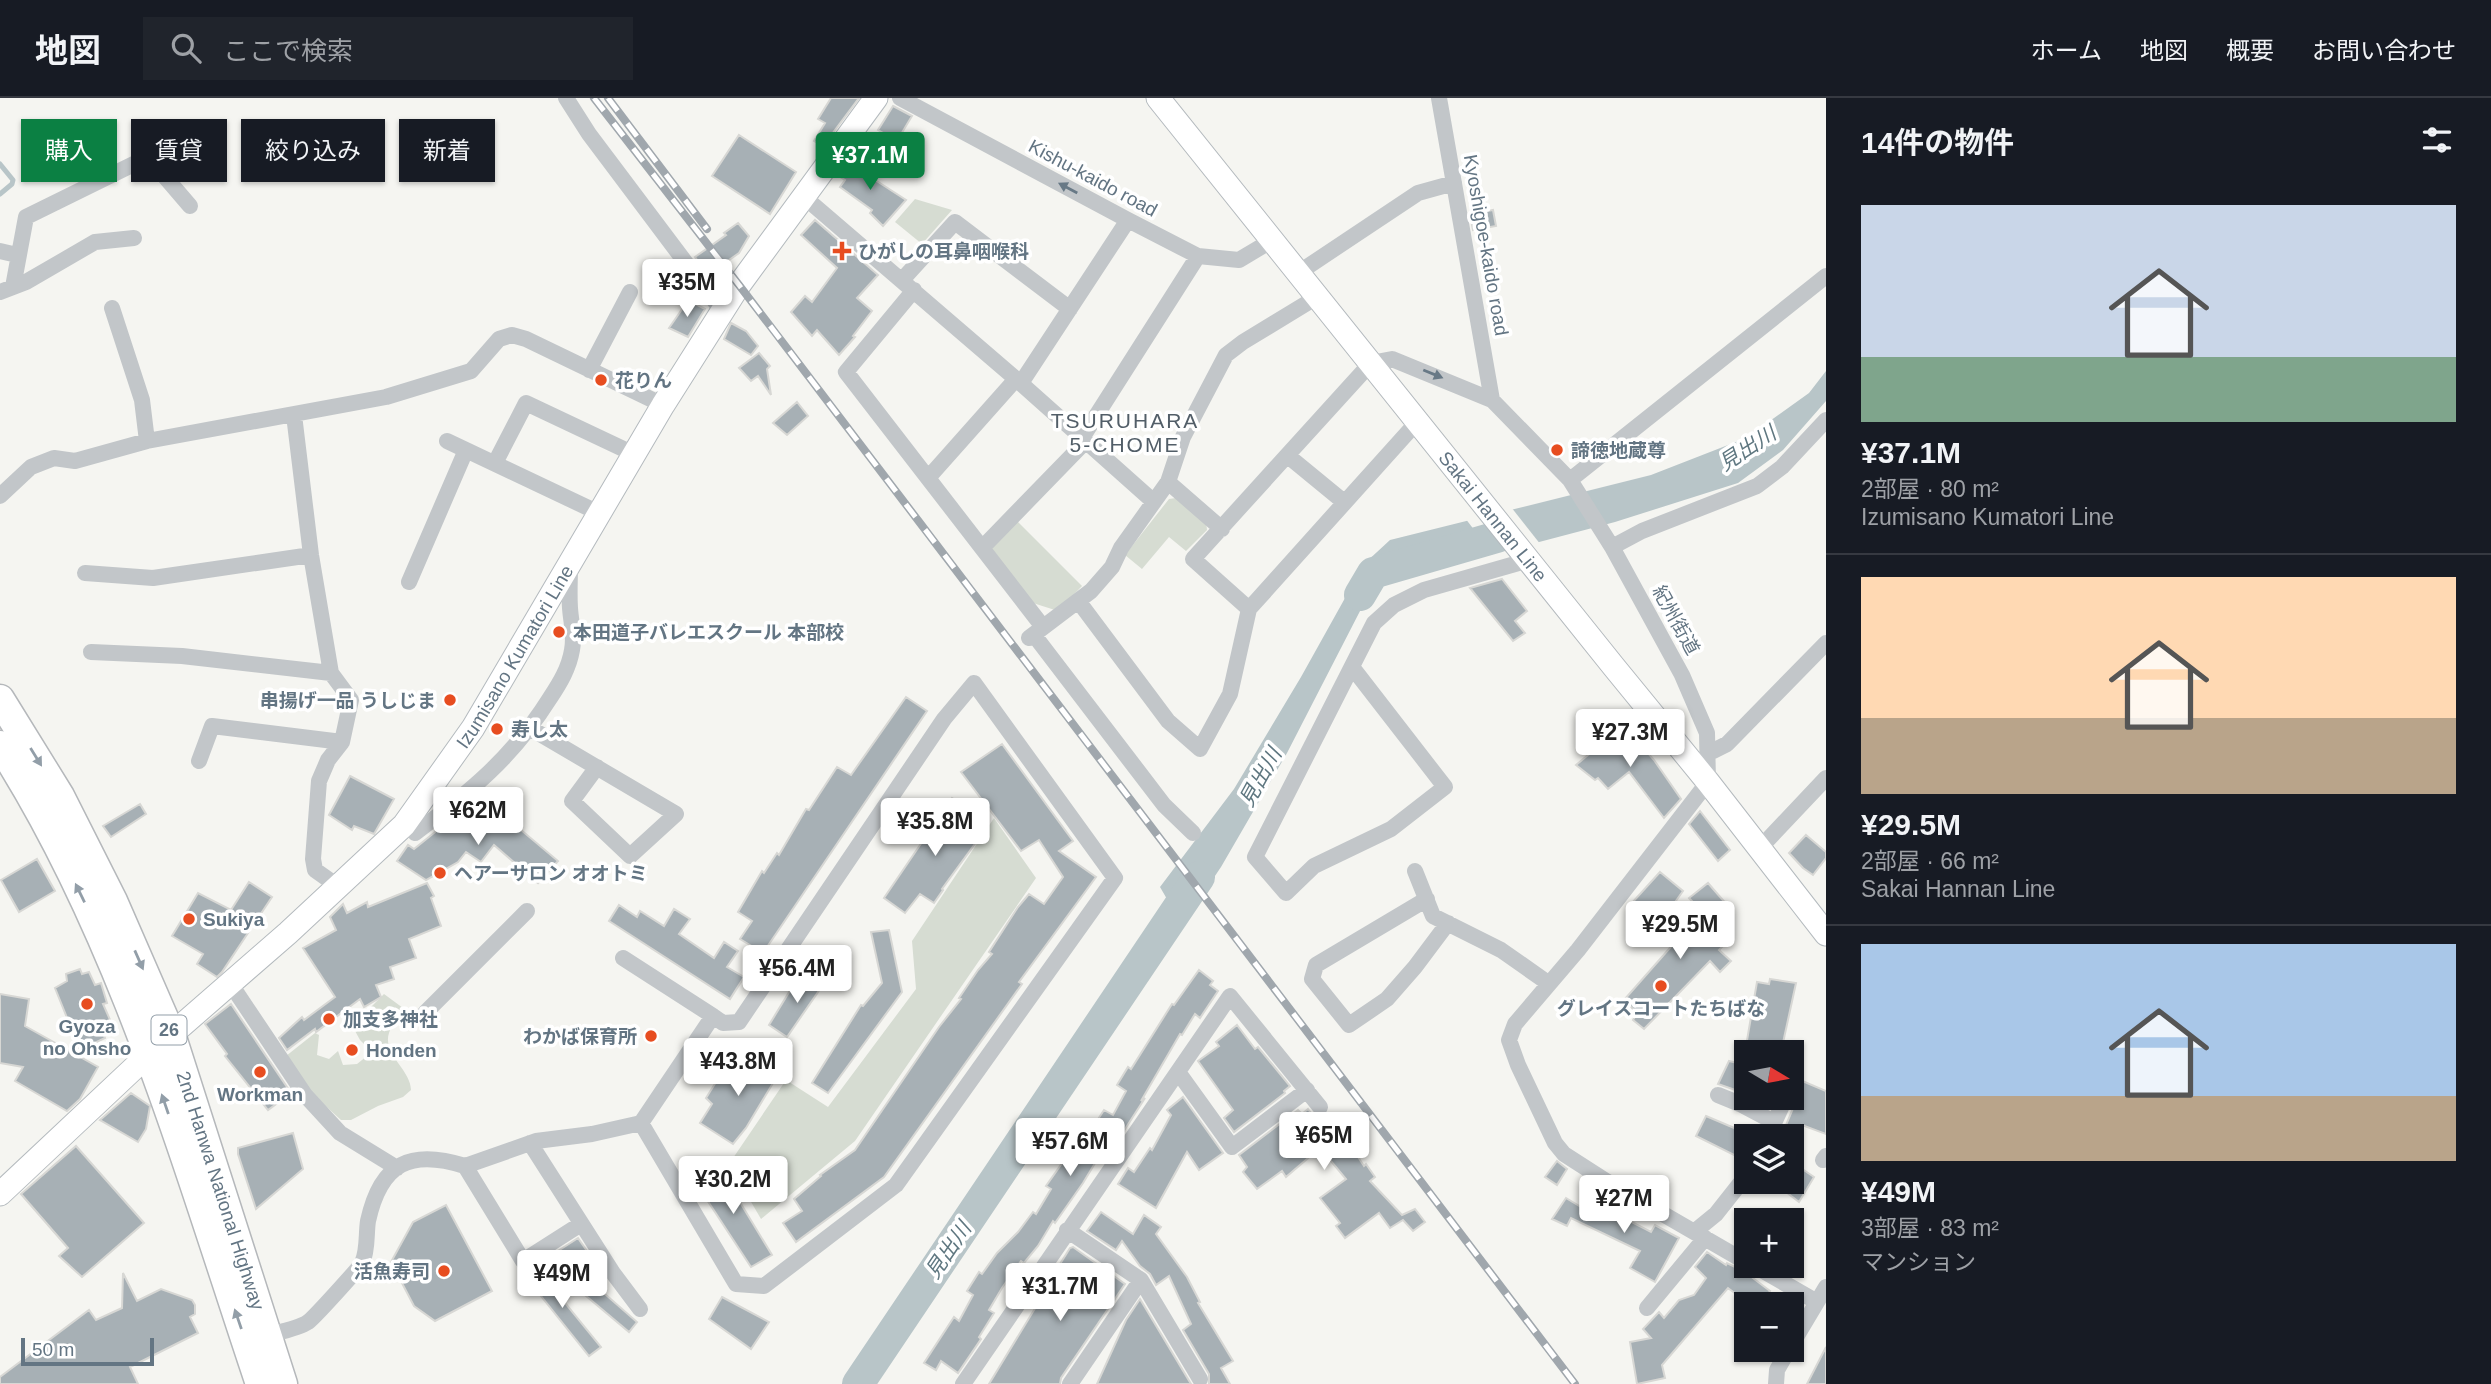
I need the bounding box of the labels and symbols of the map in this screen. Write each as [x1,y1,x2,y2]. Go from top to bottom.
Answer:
pin: ¥37.1M [813,132,927,192]
street label: Kishu-kaido road [1025,135,1161,221]
street label: Kyoshigoe-kaido road [1460,153,1512,337]
one-way arrow [1058,182,1078,194]
marker: ひがしの耳鼻咽喉科 [832,241,852,261]
place label: ひがしの耳鼻咽喉科 [858,241,1029,262]
pin: ¥35M [646,260,728,319]
one-way arrow [1423,368,1443,380]
place label: 花りん [615,370,672,391]
marker: 花りん [593,372,609,388]
district label: TSURUHARA 5-CHOME [1051,409,1199,456]
water label: 見出川 [1714,420,1781,475]
place label: 諦徳地蔵尊 [1571,440,1666,461]
marker: 諦徳地蔵尊 [1549,442,1565,458]
street label: Sakai Hannan Line [1435,447,1552,586]
street label: Izumisano Kumatori Line [452,561,577,752]
street label: 紀州街道 [1648,582,1704,658]
place label: 本田道子バレエスクール 本部校 [573,622,844,643]
marker: 本田道子バレエスクール 本部校 [551,624,567,640]
place label: 串揚げ一品 うしじま [260,690,436,711]
marker: 串揚げ一品 うしじま [442,692,458,708]
pin: ¥27.3M [1573,710,1687,769]
place label: 寿し太 [511,719,568,740]
marker: 寿し太 [489,721,505,737]
water label: 見出川 [1235,742,1286,810]
one-way arrow [30,748,43,767]
pin: ¥62M [437,788,519,847]
pin: ¥35.8M [878,798,992,858]
place label: ヘアーサロン オオトミ [454,863,648,884]
marker: ヘアーサロン オオトミ [432,865,448,881]
one-way arrow [74,883,86,903]
pin: ¥29.5M [1623,902,1737,961]
place label: Sukiya [203,909,265,930]
marker: Sukiya [181,911,197,927]
pin: ¥56.4M [740,946,854,1005]
one-way arrow [133,950,145,970]
marker: グレイスコートたちばな [1653,978,1669,994]
marker: Gyoza no Ohsho [79,996,95,1012]
place label: グレイスコートたちばな [1557,998,1765,1019]
place label: 加支多神社 [343,1009,438,1030]
marker: 加支多神社 [321,1011,337,1027]
road number: 26 [152,1015,186,1044]
place label: Gyoza no Ohsho [43,1016,131,1059]
place label: わかば保育所 [523,1026,637,1047]
marker: わかば保育所 [643,1028,659,1044]
pin: ¥43.8M [681,1038,795,1098]
place label: Honden [366,1040,437,1061]
north arrow [1734,1040,1804,1110]
marker: Honden [344,1042,360,1058]
marker: Workman [252,1064,268,1080]
street label: 2nd Hanwa National Highway [173,1068,269,1313]
place label: Workman [217,1084,303,1105]
one-way arrow [159,1093,170,1114]
pin: ¥65M [1283,1112,1365,1172]
pin: ¥57.6M [1013,1118,1127,1178]
pin: ¥30.2M [676,1156,790,1216]
pin: ¥27M [1583,1176,1665,1235]
water label: 見出川 [921,1216,976,1283]
pin: ¥49M [521,1250,603,1310]
place label: 活魚寿司 [354,1261,430,1282]
marker: 活魚寿司 [436,1263,452,1279]
pin: ¥31.7M [1003,1264,1117,1323]
one-way arrow [232,1309,243,1330]
scale bar [21,1335,154,1367]

